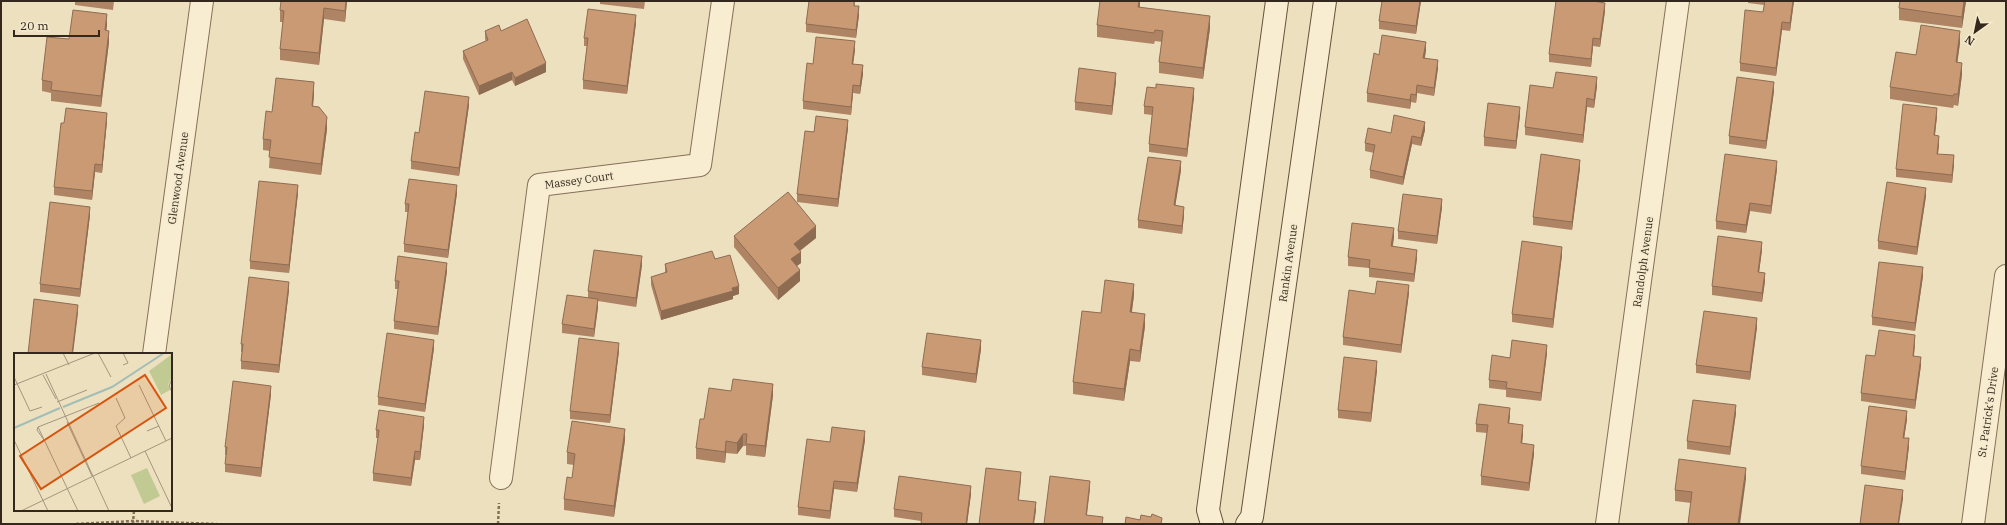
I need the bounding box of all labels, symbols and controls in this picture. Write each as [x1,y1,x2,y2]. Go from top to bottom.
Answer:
scale bar [14,12,99,38]
north arrow [1955,12,1995,52]
text: 20 m [20,18,49,33]
text: N [1962,32,1977,49]
street label: Glenwood Avenue [165,131,191,225]
street label: Massey Court [544,168,614,192]
street label: Randolph Avenue [1630,216,1656,308]
street label: Rankin Avenue [1276,223,1300,303]
inset map [14,353,172,511]
street label: St. Patrick's Drive [1975,366,2001,458]

